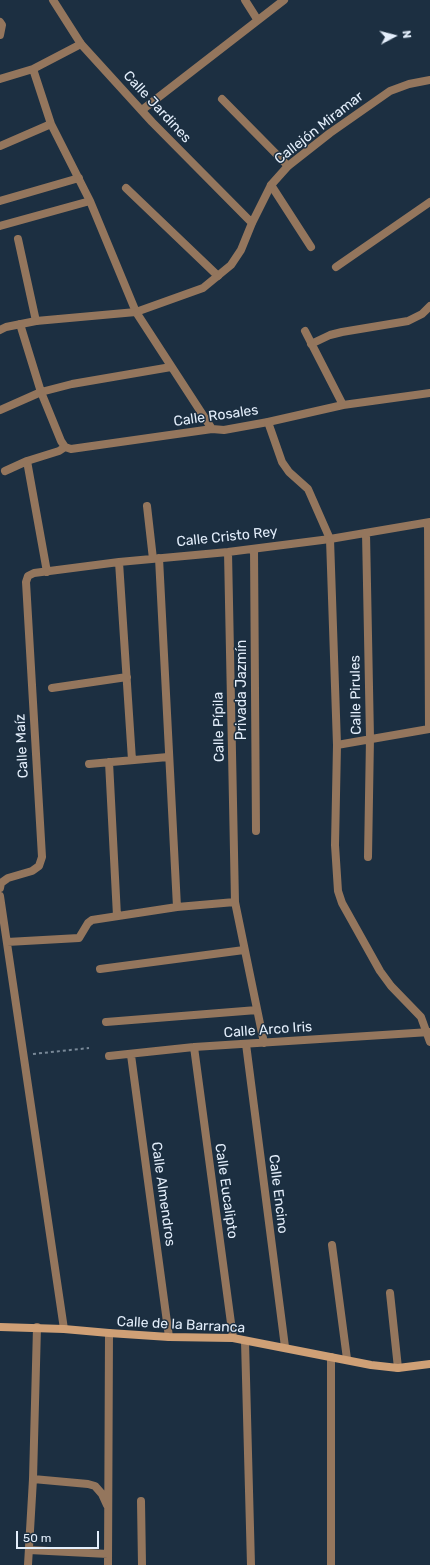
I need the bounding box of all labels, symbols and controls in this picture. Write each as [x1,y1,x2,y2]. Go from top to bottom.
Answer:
north arrow [374,16,414,56]
text: N [399,30,413,39]
street label: Calle Jardines [119,68,195,146]
street label: Callejón Miramar [271,88,367,168]
street label: Calle Rosales [172,402,260,430]
street label: Calle Cristo Rey [176,523,278,551]
street label: Privada Jazmín [234,640,250,740]
street label: Calle Pirules [347,655,365,735]
street label: Calle Pípila [210,692,228,762]
street label: Calle Maíz [12,713,32,779]
street label: Calle Arco Iris [223,1019,313,1041]
street label: Calle Almendros [147,1141,179,1247]
street label: Calle Eucalipto [211,1142,241,1240]
street label: Calle Encino [265,1153,291,1235]
street label: Calle de la Barranca [116,1313,246,1337]
scale bar [18,1523,101,1549]
text: 50 m [23,1531,51,1545]

